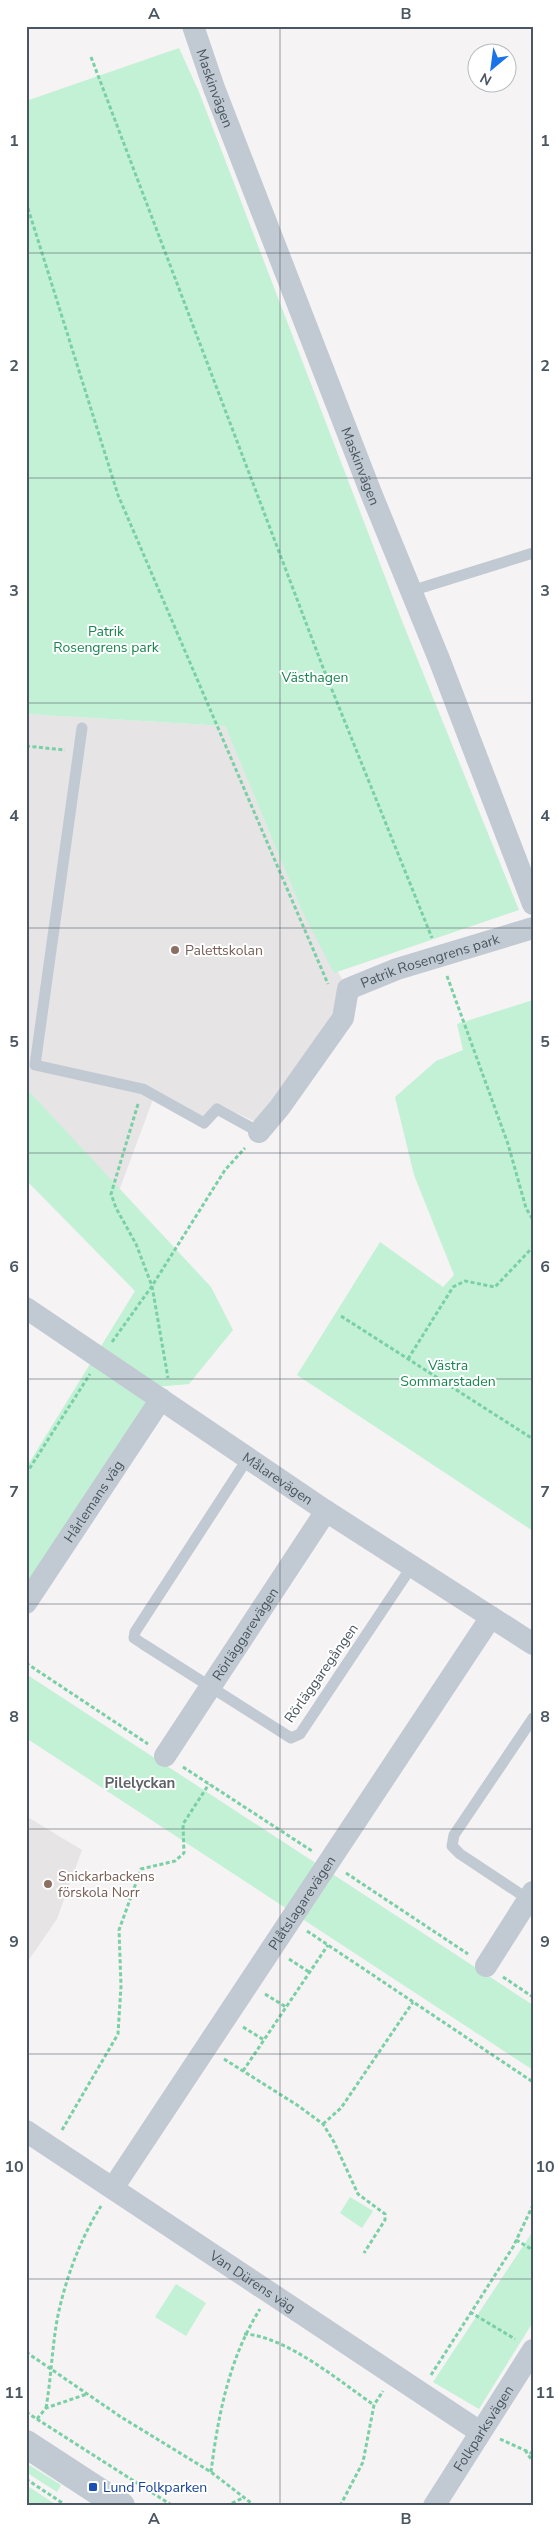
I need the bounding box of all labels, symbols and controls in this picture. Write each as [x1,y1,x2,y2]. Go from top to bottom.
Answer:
text: A [148,3,160,25]
text: B [400,3,412,25]
north arrow [466,42,516,92]
street label: Maskinvägen [191,47,237,131]
text: N [477,68,495,90]
text: 1 [9,130,19,152]
text: 1 [540,130,550,152]
text: 2 [9,355,19,377]
text: 2 [540,355,550,377]
street label: Maskinvägen [336,424,384,508]
text: 3 [9,580,19,602]
text: 3 [540,580,550,602]
park label: Patrik Rosengrens park [53,622,160,657]
park label: Västhagen [281,668,348,687]
text: 4 [9,805,19,827]
text: 4 [540,805,550,827]
street label: Patrik Rosengrens park [358,929,503,993]
place label: Palettskolan [185,941,263,960]
marker: Palettskolan [169,944,181,956]
text: 5 [9,1031,19,1053]
text: 5 [540,1031,550,1053]
text: 6 [9,1256,19,1278]
text: 6 [540,1256,550,1278]
park label: Västra Sommarstaden [400,1356,496,1391]
street label: Målarevägen [238,1448,317,1509]
street label: Hårlemans väg [60,1457,128,1546]
text: 7 [9,1481,19,1503]
text: 7 [540,1481,550,1503]
street label: Rörläggarevägen [208,1584,283,1685]
street label: Rörläggaregången [280,1620,363,1727]
text: 8 [9,1706,19,1728]
text: 8 [540,1706,550,1728]
district label: Pilelyckan [105,1773,175,1793]
street label: Plåtslagarevägen [264,1852,340,1954]
place label: Snickarbackens förskola Norr [58,1867,155,1902]
marker: Snickarbackens förskola Norr [42,1878,54,1890]
text: 9 [9,1931,19,1953]
text: 9 [540,1931,550,1953]
text: 10 [4,2156,24,2178]
text: 10 [535,2156,555,2178]
street label: Van Dürens väg [205,2246,299,2317]
text: 11 [4,2382,24,2404]
street label: Folkparksvägen [449,2382,518,2475]
text: 11 [535,2382,555,2404]
place label: Lund Folkparken [103,2478,207,2497]
marker: Lund Folkparken [87,2481,99,2493]
text: A [148,2508,160,2530]
text: B [400,2508,412,2530]

